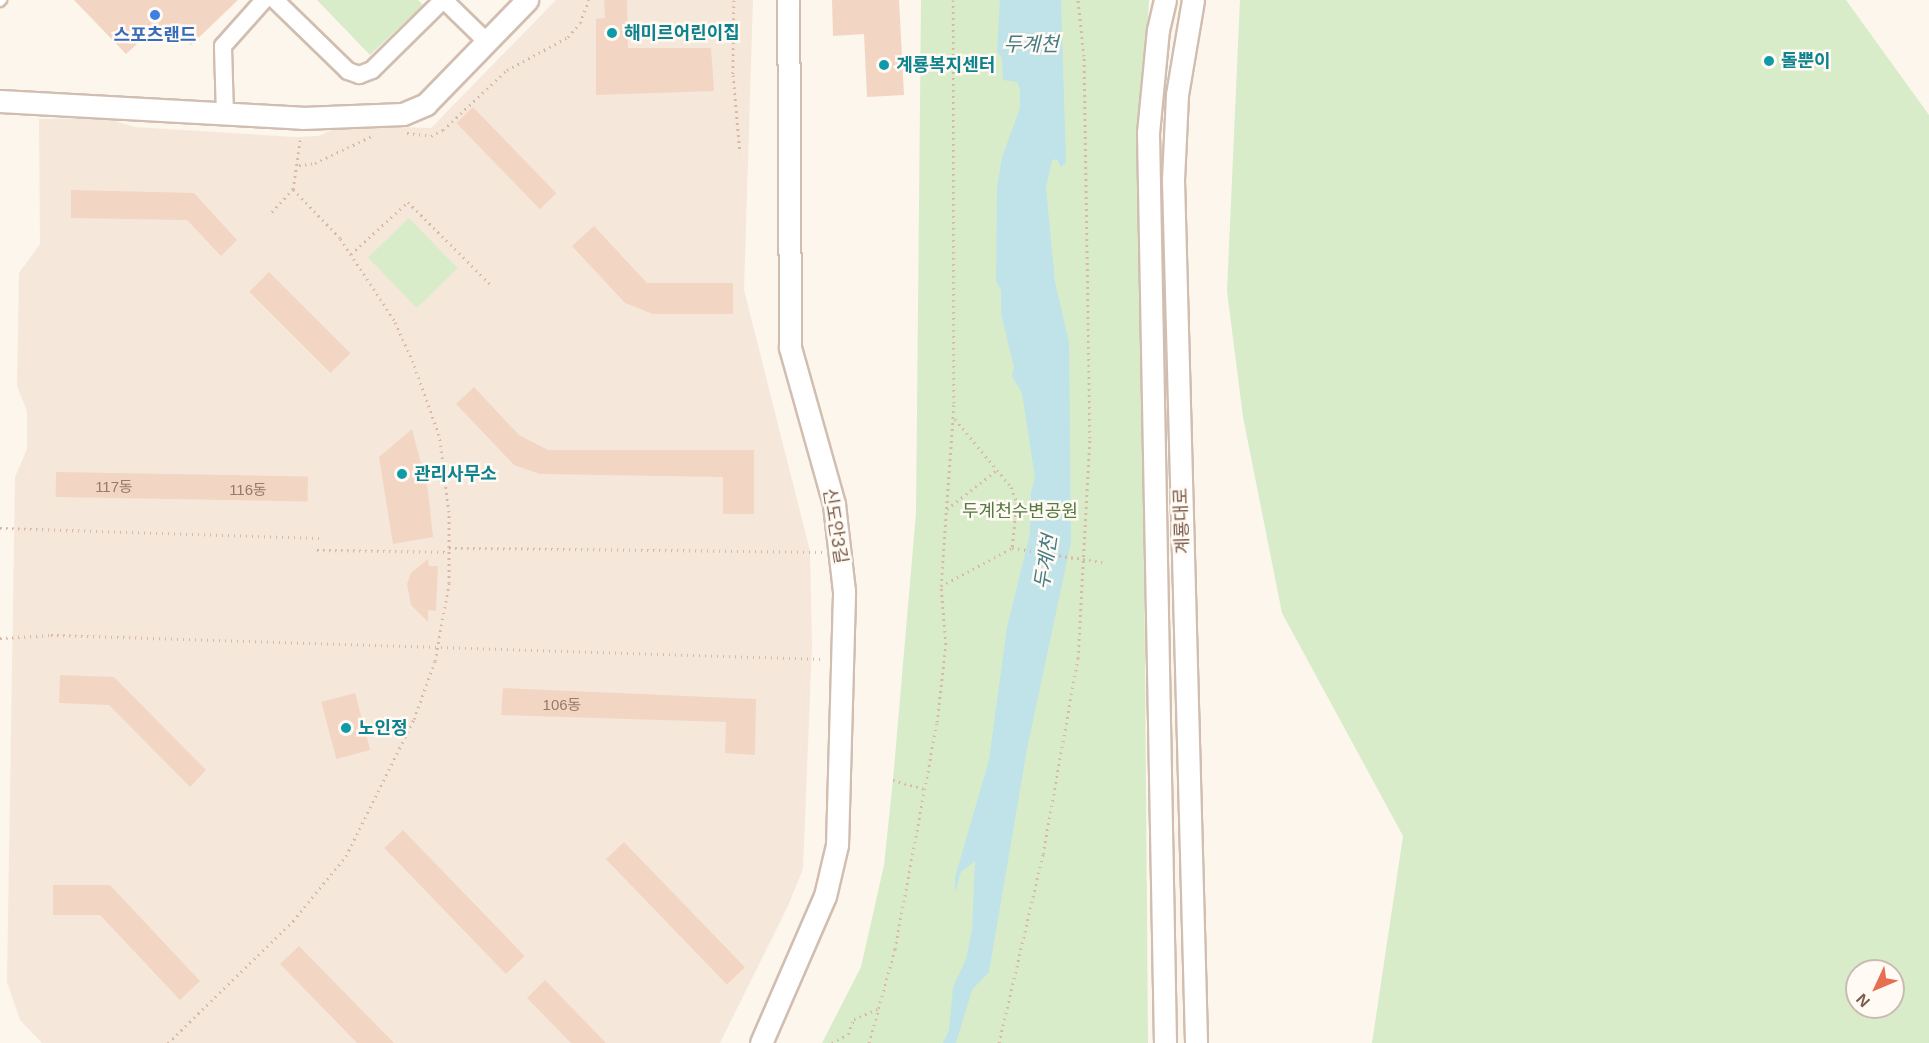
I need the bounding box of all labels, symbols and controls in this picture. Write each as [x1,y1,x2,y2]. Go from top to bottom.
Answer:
marker: 스포츠랜드 [148,8,162,22]
place label: 해미르어린이집 [624,22,740,44]
place label: 스포츠랜드 [114,24,196,46]
marker: 해미르어린이집 [605,26,619,40]
water label: 두계천 [1003,32,1059,56]
place label: 돌뿐이 [1781,50,1831,72]
place label: 계룡복지센터 [896,54,995,76]
marker: 돌뿐이 [1762,54,1776,68]
marker: 계룡복지센터 [877,58,891,72]
place label: 관리사무소 [414,463,497,485]
marker: 관리사무소 [395,467,409,481]
house number: 117동 [95,478,133,496]
house number: 116동 [229,481,267,499]
street label: 신도안3길 [818,487,852,565]
street label: 계룡대로 [1170,488,1194,554]
park label: 두계천수변공원 [962,500,1078,522]
water label: 두계천 [1030,533,1062,591]
house number: 106동 [543,696,581,714]
place label: 노인정 [358,717,408,739]
marker: 노인정 [339,721,353,735]
north arrow [1845,959,1905,1019]
text: N [1853,990,1873,1011]

